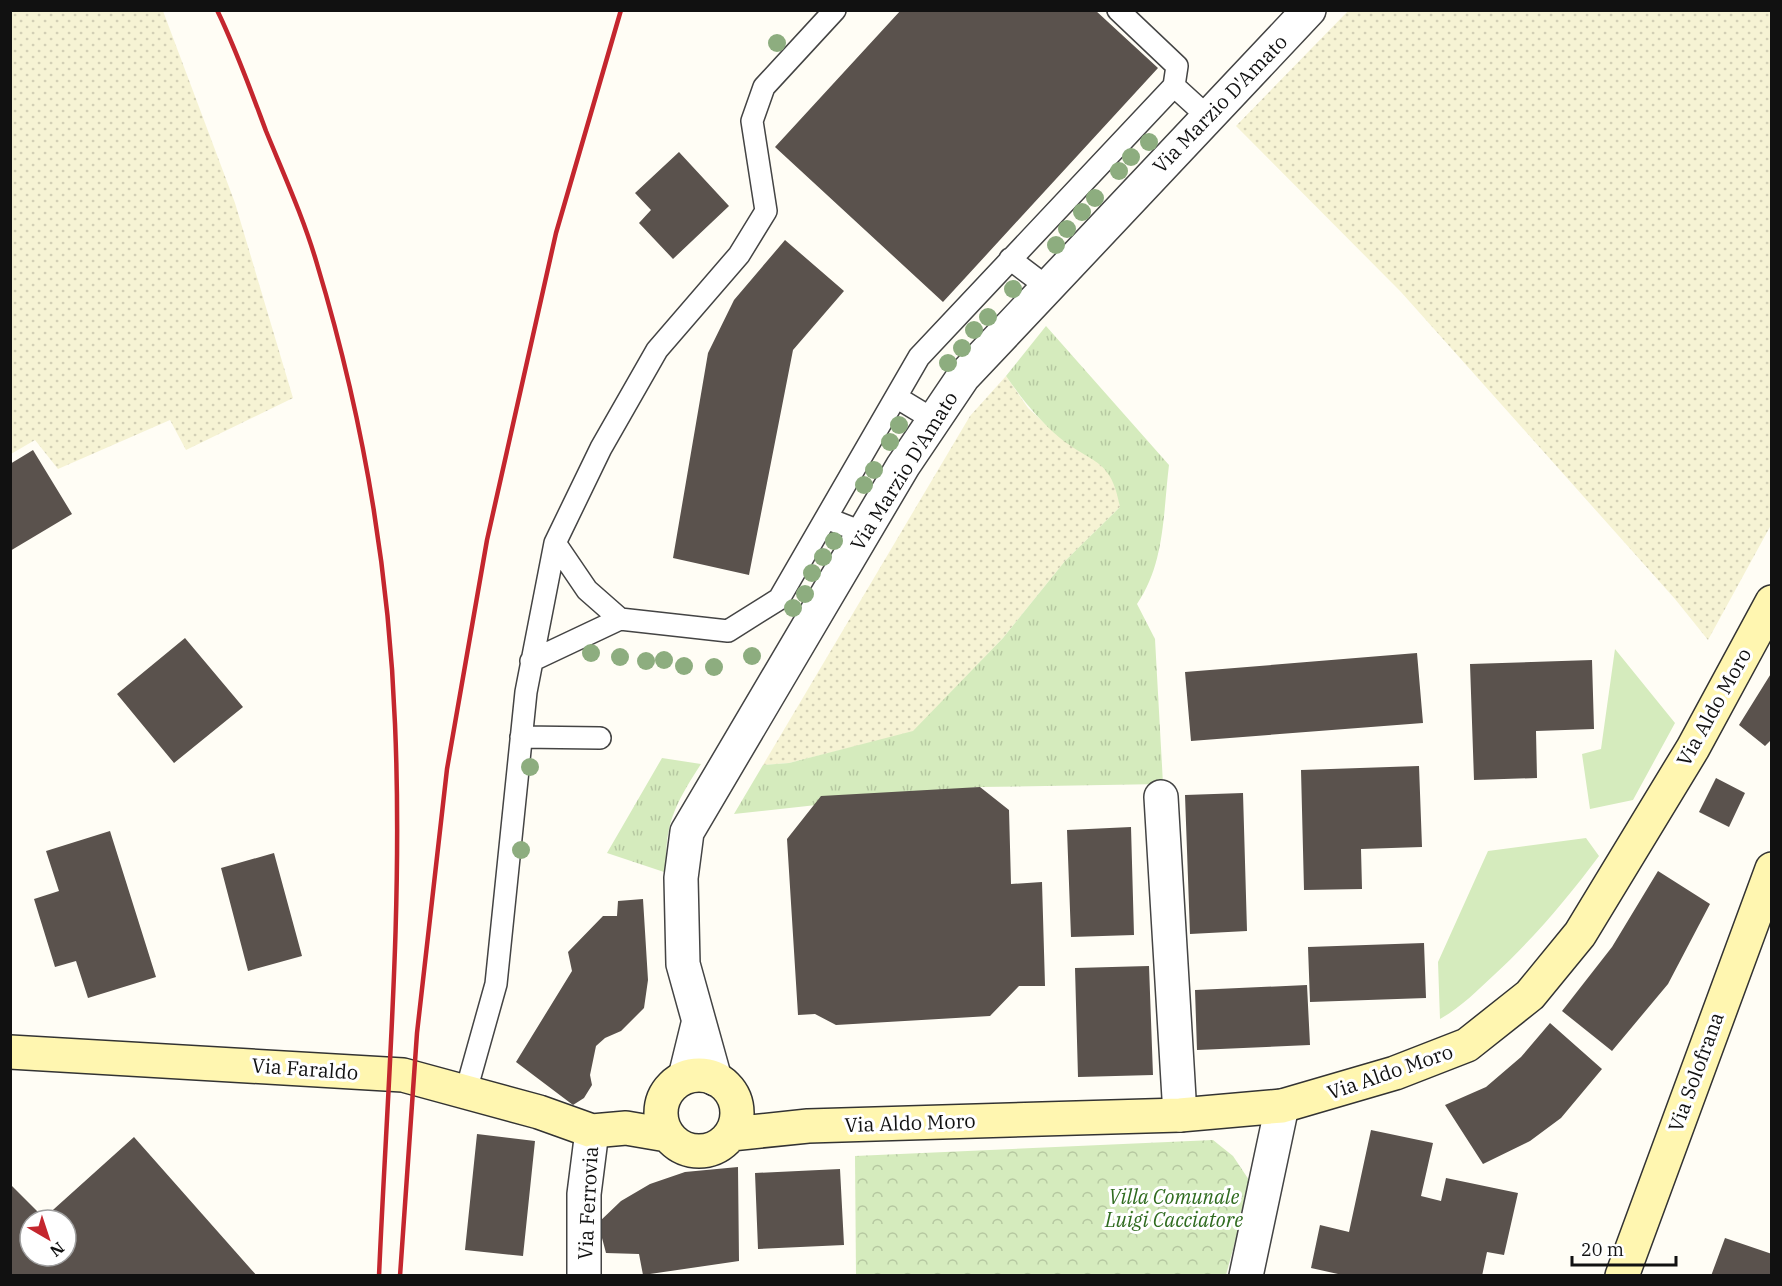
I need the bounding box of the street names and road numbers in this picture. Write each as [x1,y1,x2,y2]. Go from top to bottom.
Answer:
street label: Via Marzio D'Amato [1146,28,1293,179]
street label: Via Marzio D'Amato [844,386,964,556]
street label: Via Aldo Moro [1670,643,1757,771]
street label: Via Solofrana [1661,1008,1730,1135]
street label: Via Aldo Moro [1323,1037,1456,1106]
street label: Via Faraldo [251,1051,359,1086]
street label: Via Aldo Moro [844,1107,976,1138]
street label: Via Ferrovia [571,1145,604,1261]

